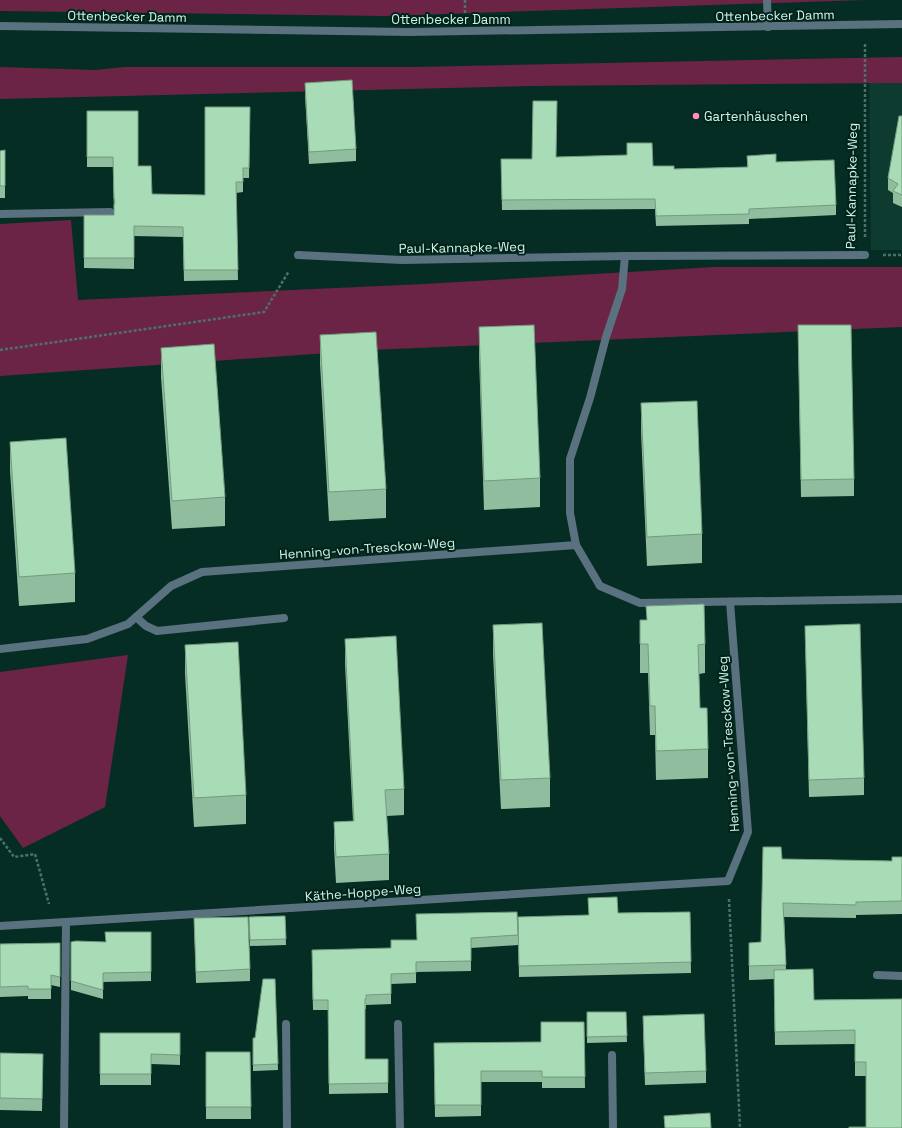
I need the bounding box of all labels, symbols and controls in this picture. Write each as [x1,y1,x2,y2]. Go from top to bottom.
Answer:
street label: Ottenbecker Damm [715,6,835,25]
street label: Ottenbecker Damm [67,7,187,26]
street label: Ottenbecker Damm [391,11,511,28]
place label: Gartenhäuschen [704,108,808,125]
marker: Gartenhäuschen [691,111,701,121]
street label: Paul-Kannapke-Weg [842,123,861,249]
street label: Paul-Kannapke-Weg [399,238,525,257]
street label: Henning-von-Tresckow-Weg [279,534,456,563]
street label: Henning-von-Tresckow-Weg [714,655,743,832]
street label: Käthe-Hoppe-Weg [304,880,422,905]

